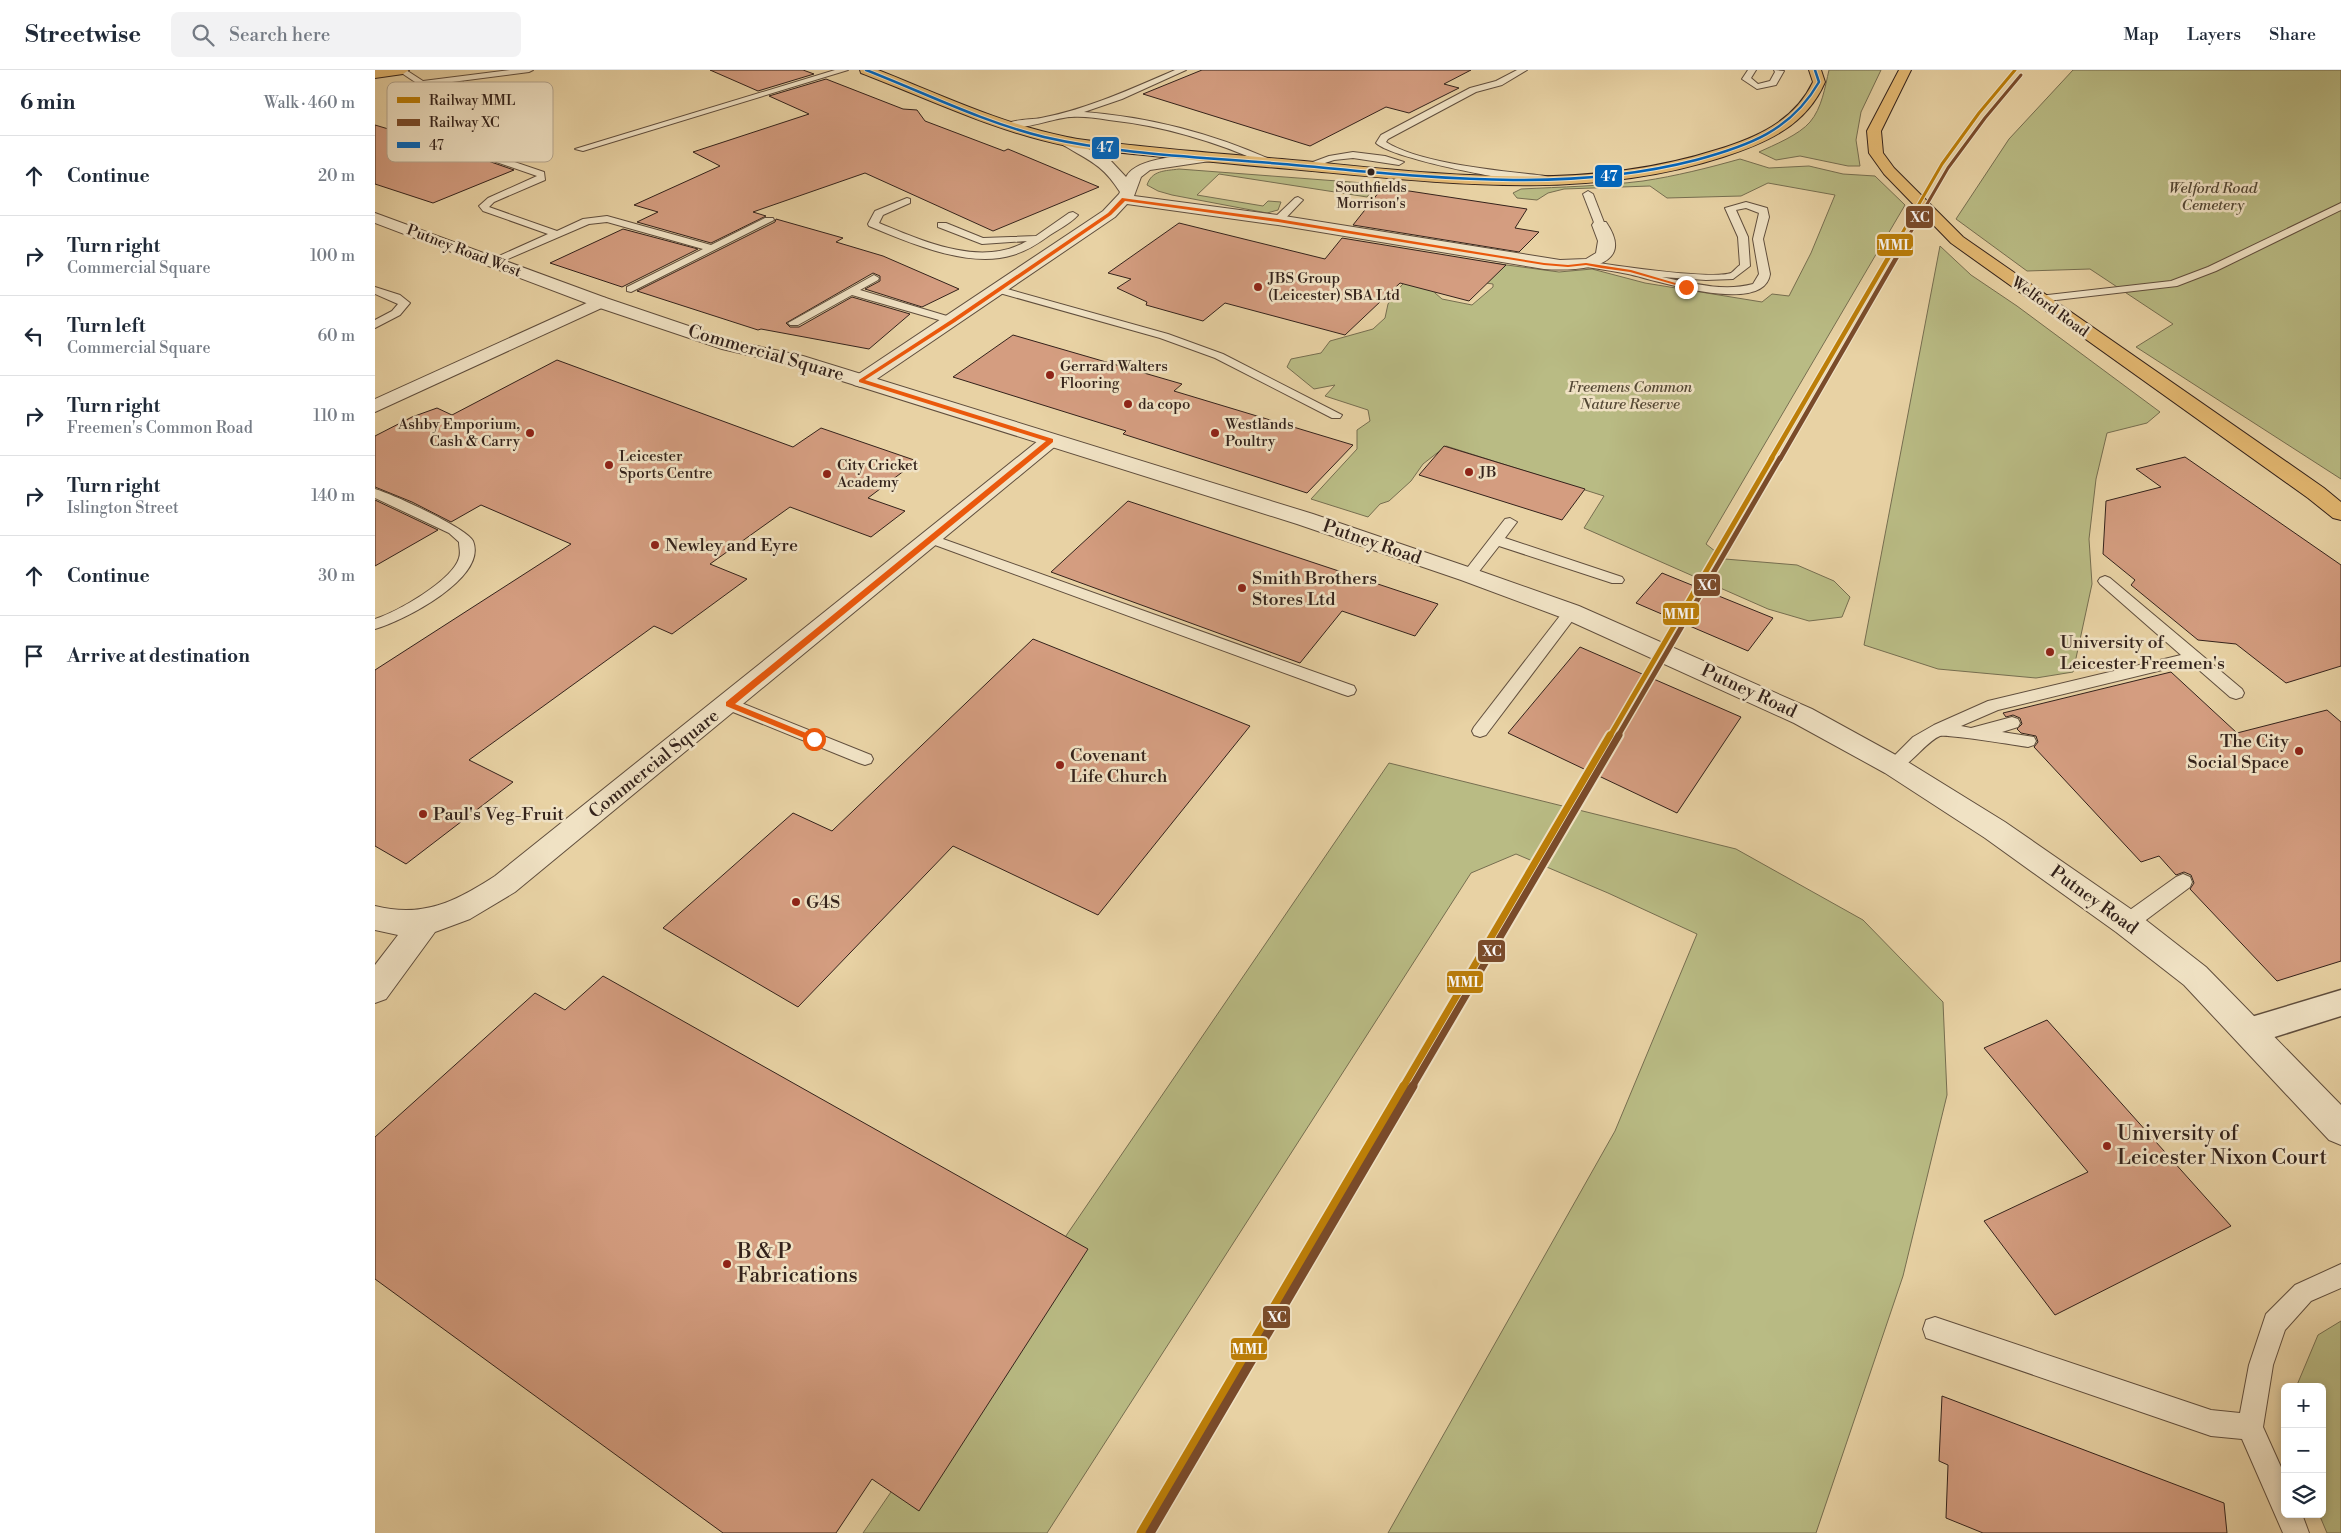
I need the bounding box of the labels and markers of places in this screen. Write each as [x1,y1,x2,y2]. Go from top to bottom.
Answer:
marker: Southfields Morrison's [1366,167,1376,177]
place label: Southfields Morrison's [1335,179,1407,213]
place label: JBS Group (Leicester) SBA Ltd [1267,269,1400,305]
marker: JBS Group (Leicester) SBA Ltd [1252,281,1264,293]
place label: Gerrard Walters Flooring [1060,357,1168,393]
marker: Gerrard Walters Flooring [1044,369,1056,381]
place label: da copo [1138,395,1190,414]
marker: da copo [1122,398,1134,410]
place label: Ashby Emporium, Cash & Carry [397,415,521,451]
place label: Westlands Poultry [1224,415,1293,451]
marker: Ashby Emporium, Cash & Carry [524,427,536,439]
marker: Westlands Poultry [1209,427,1221,439]
place label: Leicester Sports Centre [619,447,713,483]
place label: City Cricket Academy [836,456,919,492]
marker: Leicester Sports Centre [603,459,615,471]
place label: JB [1478,463,1496,482]
marker: JB [1463,466,1475,478]
marker: City Cricket Academy [821,468,833,480]
place label: Newley and Eyre [665,534,798,557]
marker: Newley and Eyre [649,539,661,551]
place label: Smith Brothers Stores Ltd [1252,567,1377,611]
marker: Smith Brothers Stores Ltd [1236,582,1248,594]
place label: University of Leicester Freemen's [2060,631,2225,675]
marker: University of Leicester Freemen's [2044,646,2056,658]
place label: The City Social Space [2187,730,2289,774]
place label: Covenant Life Church [1070,744,1168,788]
marker: The City Social Space [2293,745,2305,757]
marker: Covenant Life Church [1054,759,1066,771]
place label: Paul's Veg-Fruit [433,803,564,826]
marker: Paul's Veg-Fruit [417,808,429,820]
place label: G4S [806,891,840,914]
marker: G4S [790,896,802,908]
place label: University of Leicester Nixon Court [2117,1121,2327,1171]
marker: University of Leicester Nixon Court [2101,1140,2113,1152]
place label: B & P Fabrications [736,1239,858,1289]
marker: B & P Fabrications [721,1258,733,1270]

